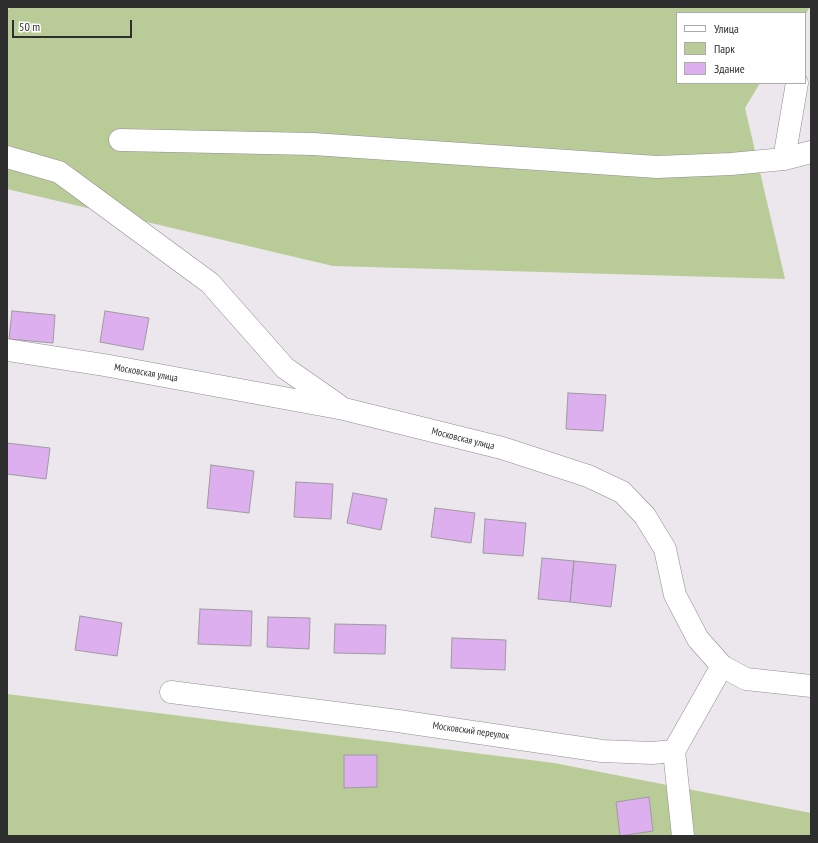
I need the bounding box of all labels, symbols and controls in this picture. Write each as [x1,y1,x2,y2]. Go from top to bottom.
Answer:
scale bar [14,12,134,38]
legend [676,12,806,84]
text: 50 m [19,19,40,34]
text: Улица [714,21,739,36]
text: Парк [714,41,735,56]
text: Здание [714,61,745,76]
street label: Московская улица [113,362,179,384]
street label: Московская улица [430,425,496,453]
street label: Московский переулок [432,720,510,742]

